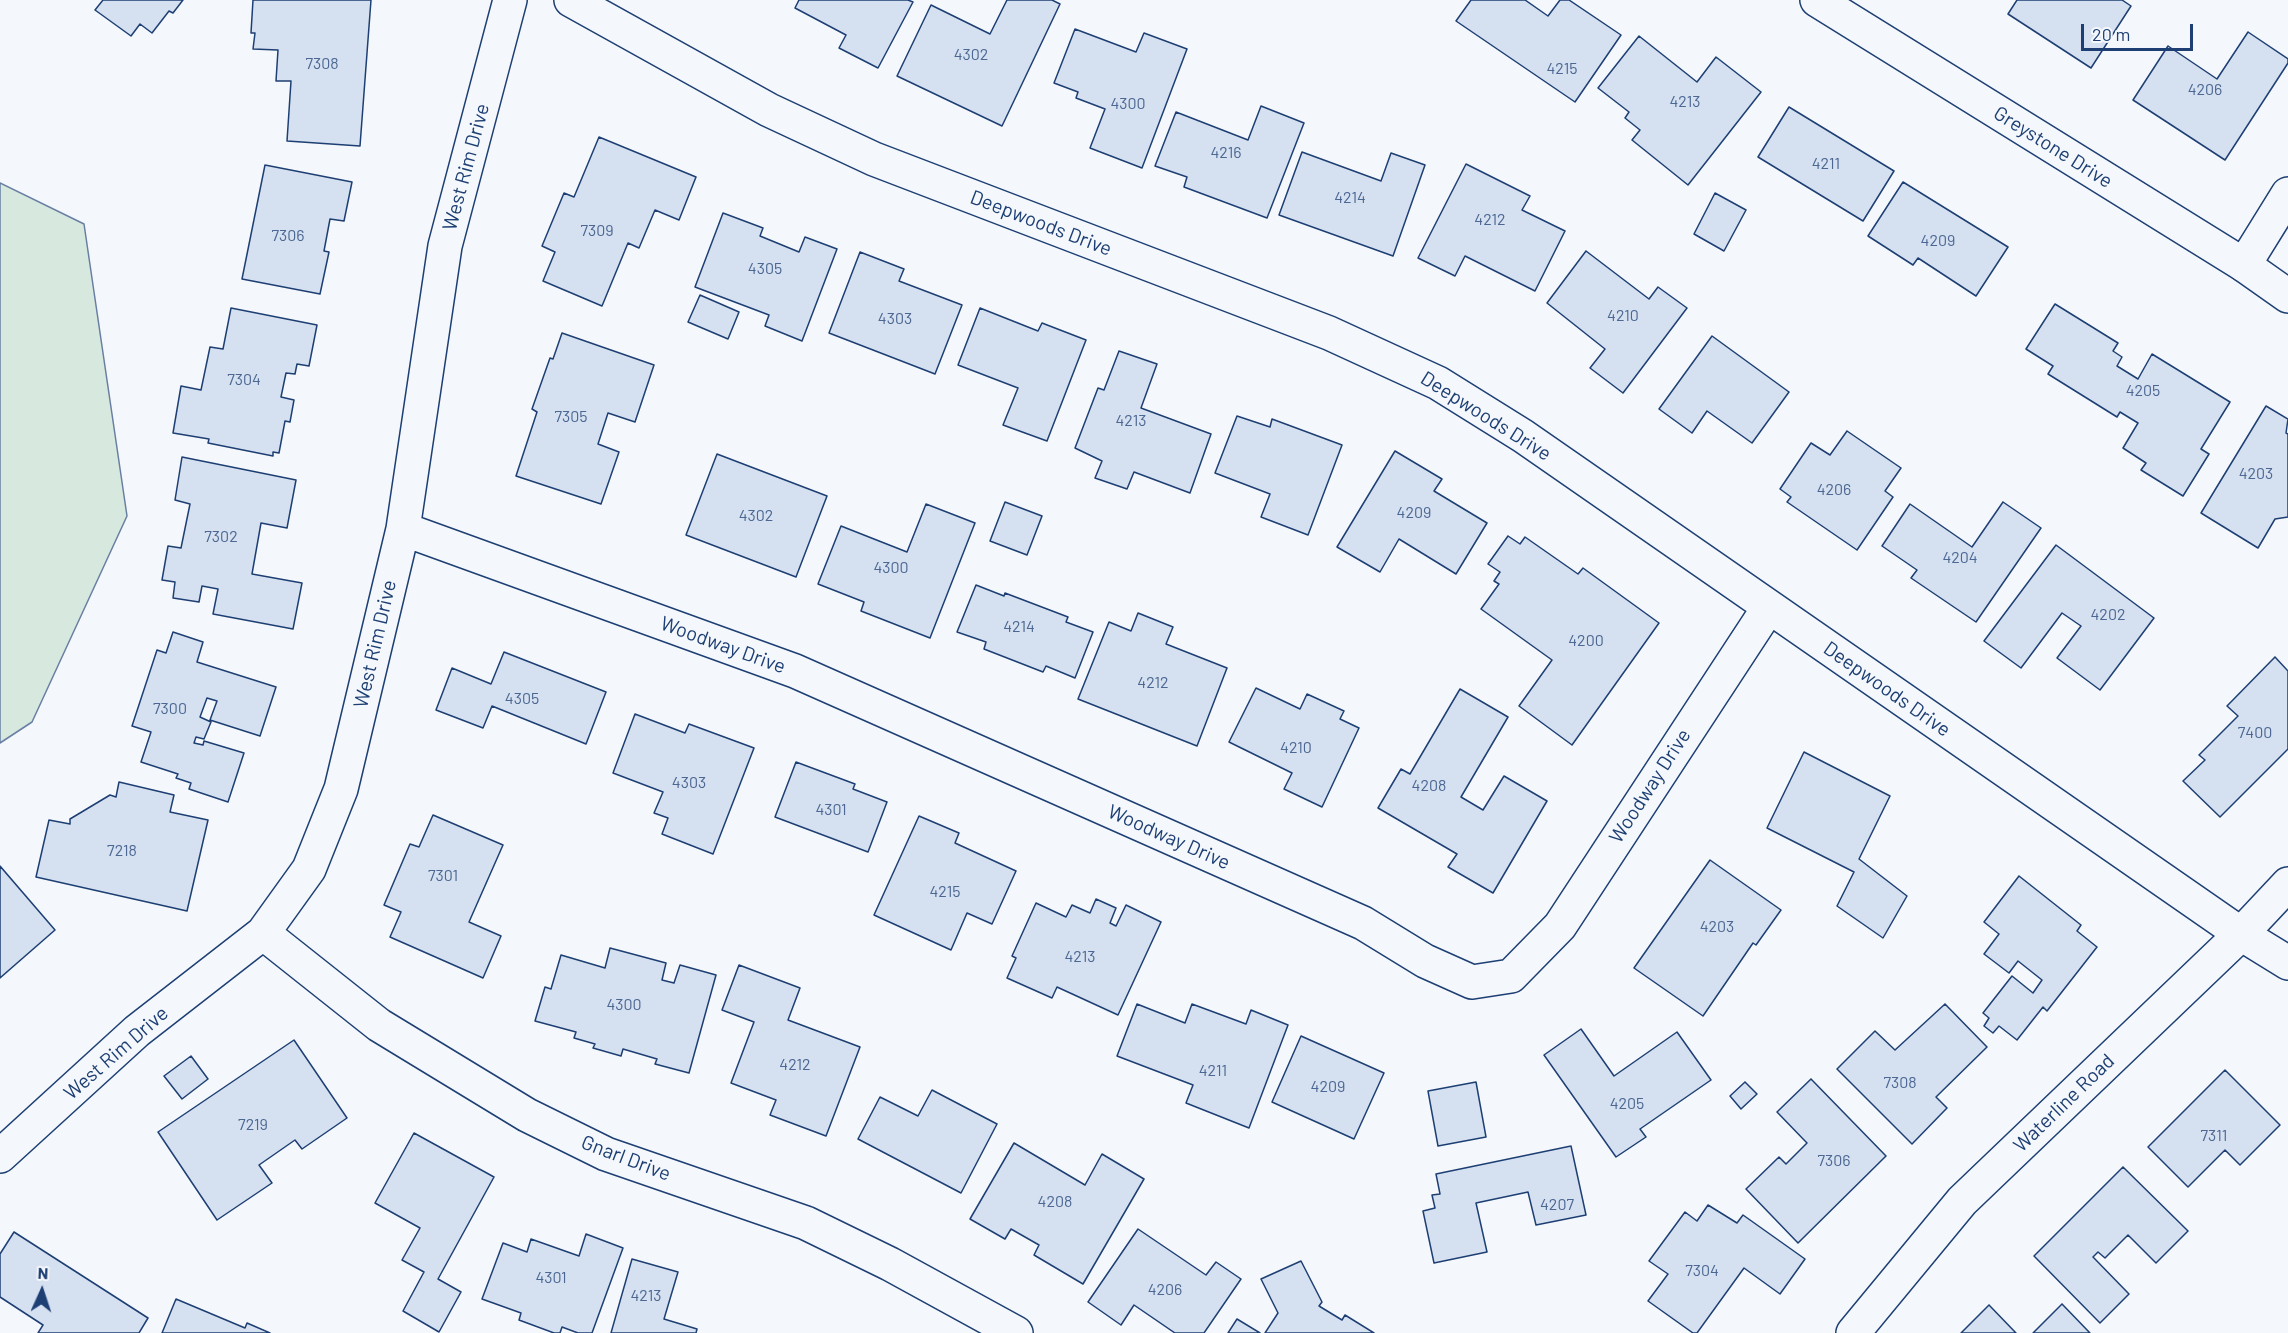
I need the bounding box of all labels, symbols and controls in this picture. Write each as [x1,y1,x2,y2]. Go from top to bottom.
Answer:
scale bar [2084,12,2196,50]
text: 20 m [2092,23,2130,45]
house number: 4302 [954,45,988,65]
house number: 7308 [305,54,339,74]
house number: 4215 [1547,59,1577,79]
house number: 4206 [2188,80,2222,100]
house number: 4213 [1669,92,1701,112]
house number: 4300 [1110,94,1146,114]
street label: West Rim Drive [438,101,494,233]
street label: Greystone Drive [1989,101,2117,193]
house number: 4216 [1210,143,1242,163]
house number: 4211 [1812,154,1840,174]
street label: Deepwoods Drive [967,185,1115,261]
house number: 4214 [1334,188,1366,208]
house number: 4212 [1474,210,1506,230]
house number: 7309 [580,221,614,241]
house number: 7306 [271,226,305,246]
house number: 4209 [1921,231,1955,251]
house number: 4305 [748,259,782,279]
house number: 4210 [1607,306,1639,326]
house number: 4303 [878,309,912,329]
street label: Deepwoods Drive [1416,366,1556,466]
house number: 7304 [227,370,261,390]
house number: 4205 [2126,381,2160,401]
house number: 7305 [554,407,588,427]
house number: 4213 [1115,411,1147,431]
house number: 4203 [2239,464,2273,484]
house number: 4206 [1817,480,1851,500]
house number: 4209 [1397,503,1431,523]
house number: 4302 [739,506,773,526]
house number: 7302 [204,527,238,547]
house number: 4204 [1942,548,1978,568]
house number: 4300 [873,558,909,578]
street label: West Rim Drive [349,578,401,710]
house number: 4202 [2090,605,2126,625]
street label: Woodway Drive [657,611,789,679]
house number: 4214 [1003,617,1035,637]
house number: 4200 [1568,631,1604,651]
street label: Deepwoods Drive [1819,636,1955,742]
house number: 4212 [1137,673,1169,693]
house number: 4305 [505,689,539,709]
house number: 7300 [153,699,187,719]
house number: 7400 [2238,723,2272,743]
street label: Woodway Drive [1604,724,1696,848]
house number: 4210 [1280,738,1312,758]
house number: 4303 [672,773,706,793]
house number: 4208 [1412,776,1446,796]
street label: Woodway Drive [1104,799,1234,875]
house number: 4301 [815,800,847,820]
house number: 7218 [107,841,137,861]
house number: 7301 [428,866,458,886]
house number: 4215 [930,882,960,902]
house number: 4203 [1700,917,1734,937]
house number: 4213 [1064,947,1096,967]
house number: 4300 [606,995,642,1015]
street label: West Rim Drive [59,1001,173,1105]
street label: Waterline Road [2009,1049,2119,1157]
house number: 4212 [779,1055,811,1075]
house number: 4211 [1199,1061,1227,1081]
house number: 7308 [1883,1073,1917,1093]
house number: 4209 [1311,1077,1345,1097]
house number: 4205 [1610,1094,1644,1114]
house number: 7219 [238,1115,268,1135]
house number: 7311 [2201,1126,2227,1146]
street label: Gnarl Drive [578,1130,674,1186]
house number: 7306 [1817,1151,1851,1171]
house number: 4208 [1038,1192,1072,1212]
house number: 4207 [1540,1195,1574,1215]
north arrow [12,1261,72,1321]
house number: 7304 [1685,1261,1719,1281]
text: N [37,1263,49,1282]
house number: 4301 [535,1268,567,1288]
house number: 4206 [1148,1280,1182,1300]
house number: 4213 [630,1286,662,1306]

